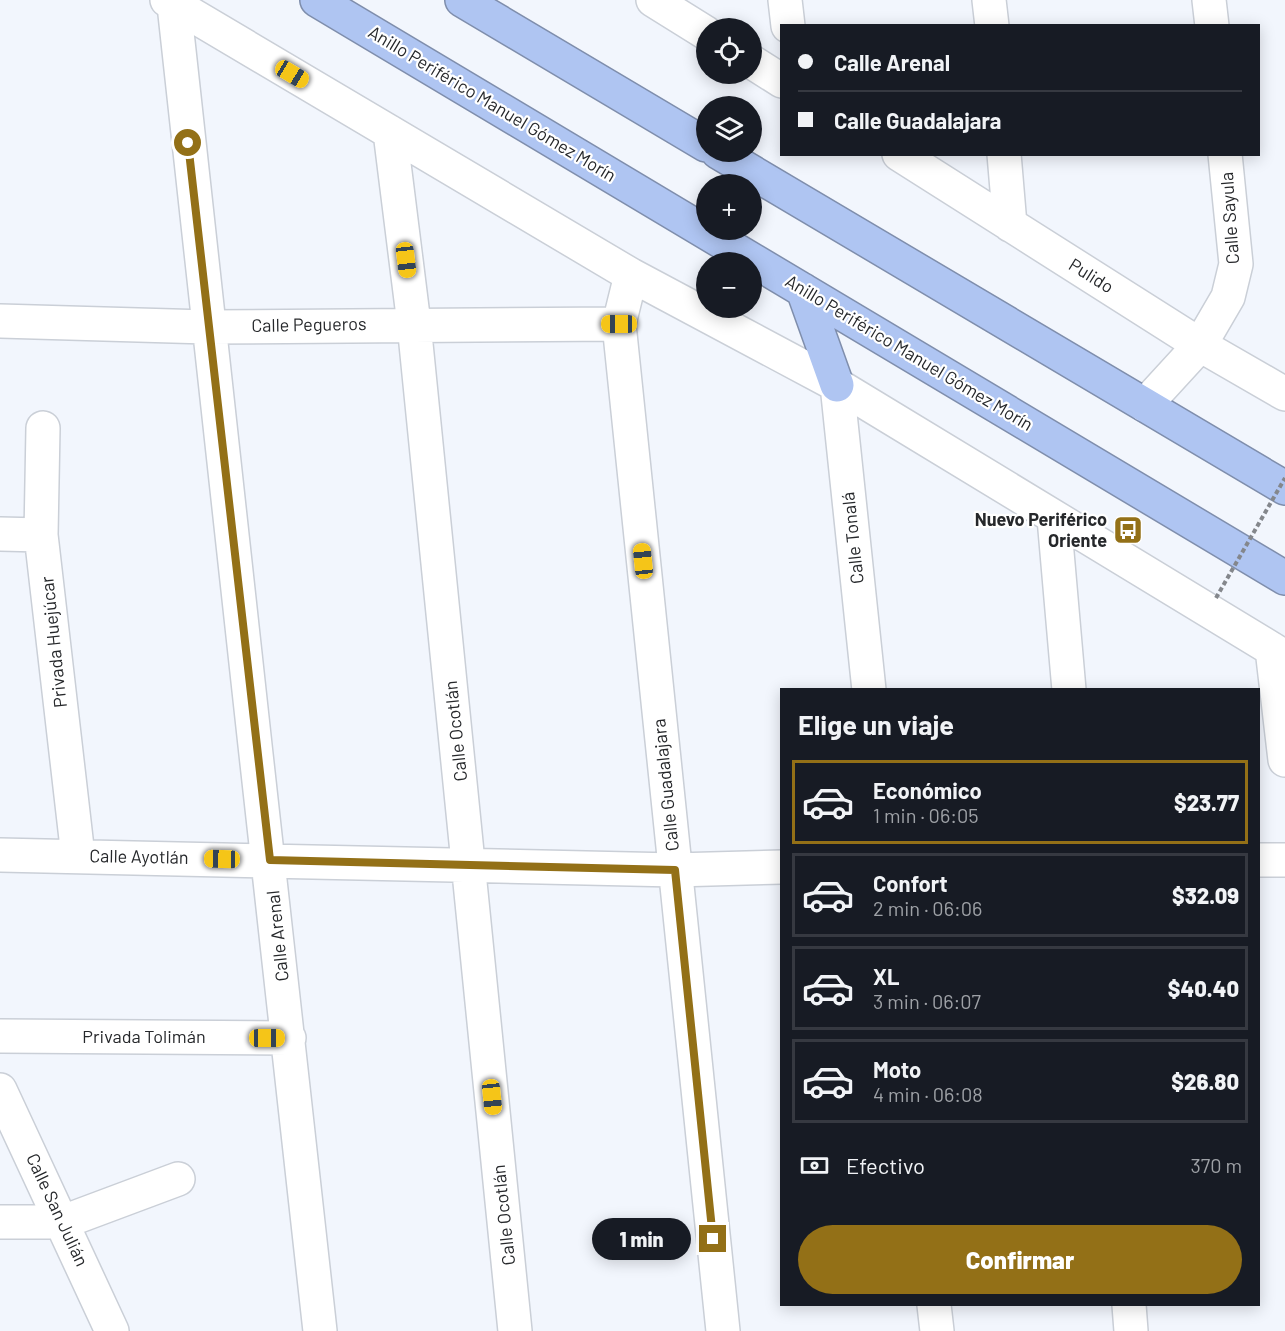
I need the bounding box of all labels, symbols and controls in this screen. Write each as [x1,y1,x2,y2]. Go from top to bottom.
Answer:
map controls [696,18,762,318]
button: locate [696,18,762,84]
street label: Anillo Periférico Manuel Gómez Morín [365,20,620,186]
text: Calle Arenal [834,49,950,75]
car [272,57,312,91]
button: layers [696,96,762,162]
text: Calle Guadalajara [834,107,1001,133]
route start [174,129,201,156]
street label: Calle Sayula [1215,171,1243,265]
button: + [696,174,762,240]
car [395,241,417,279]
button: − [696,252,762,318]
street label: Pulido [1065,253,1118,297]
street label: Anillo Periférico Manuel Gómez Morín [782,269,1037,435]
street label: Calle Pegueros [251,312,367,336]
car [601,315,637,333]
street label: Calle Tonalá [836,491,868,585]
place label: Nuevo Periférico Oriente [975,508,1107,551]
bus stop icon: Nuevo Periférico Oriente [1112,514,1144,546]
car [632,542,654,580]
street label: Privada Huejúcar [35,575,71,709]
street label: Calle Ocotlán [439,680,471,783]
text: Elige un viaje [798,708,954,740]
street label: Calle Guadalajara [647,718,683,852]
icon: car [801,775,855,829]
text: Económico [873,777,982,803]
text: $23.77 [1174,789,1239,815]
text: 1 min · 06:05 [873,803,979,827]
street label: Calle Ayotlán [89,844,189,868]
car [204,850,240,868]
icon: car [801,868,855,922]
text: Confort [873,870,948,896]
text: $32.09 [1172,882,1239,908]
street label: Calle Arenal [261,889,293,983]
text: 2 min · 06:06 [873,896,982,920]
icon: car [801,961,855,1015]
text: XL [873,963,899,989]
text: $40.40 [1168,975,1239,1001]
text: 3 min · 06:07 [873,989,981,1013]
street label: Privada Tolimán [82,1025,206,1047]
car [249,1029,285,1047]
icon: car [801,1054,855,1108]
text: Moto [873,1056,921,1082]
text: $26.80 [1171,1068,1239,1094]
car [481,1078,503,1116]
text: 4 min · 06:08 [873,1082,983,1106]
icon: cash [798,1149,831,1182]
street label: Calle San Julián [22,1150,94,1270]
text: Efectivo [846,1152,925,1178]
text: 370 m [1190,1153,1242,1177]
street label: Calle Ocotlán [487,1164,519,1267]
callout: 1 min [593,1218,692,1260]
route end [699,1225,726,1252]
button: Confirmar [798,1225,1242,1294]
text: 1 min [620,1227,663,1251]

